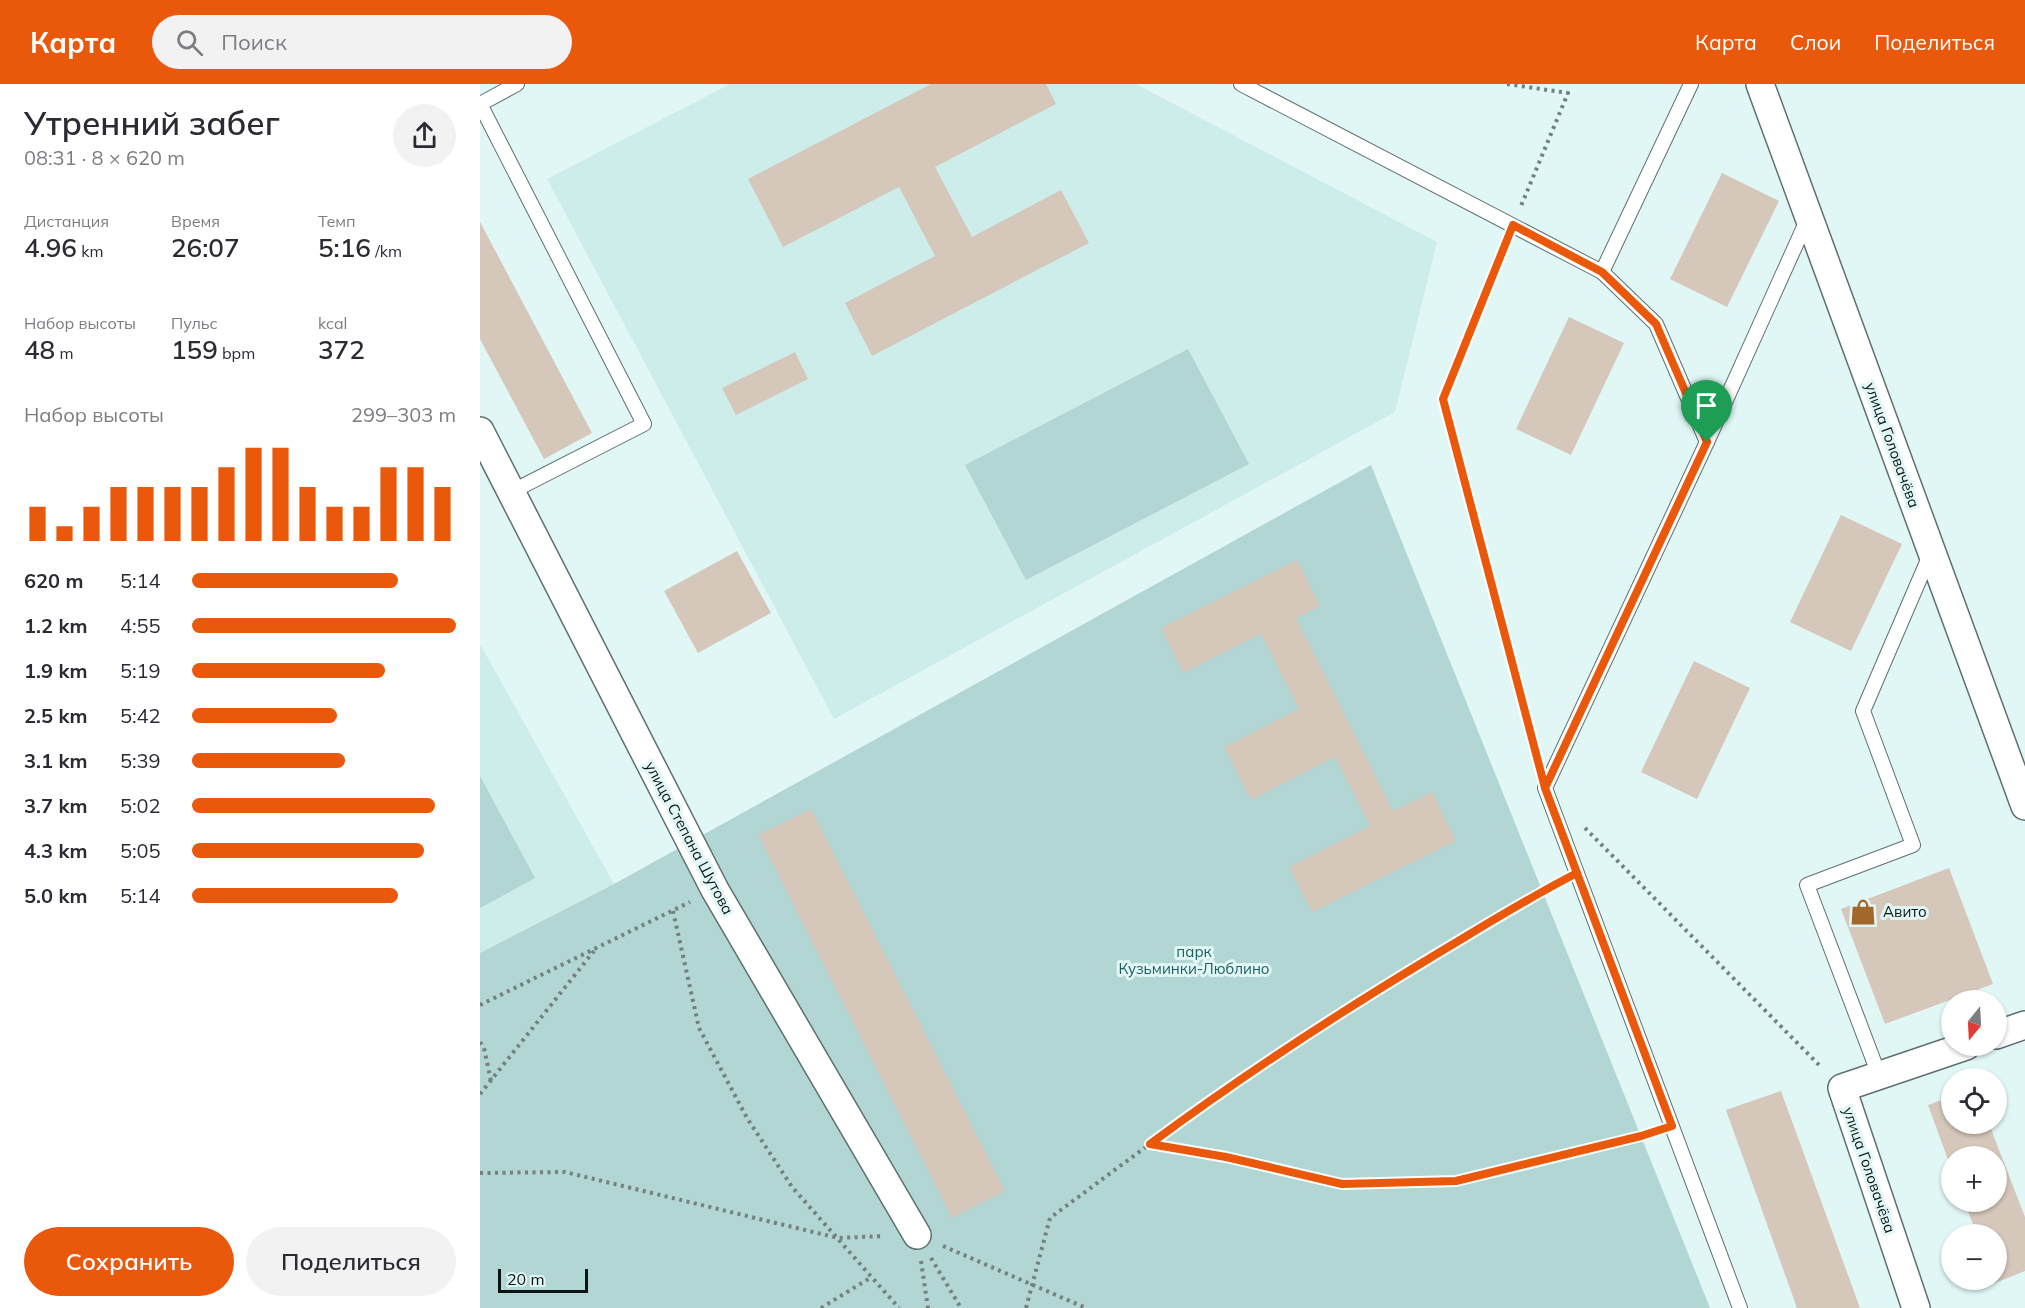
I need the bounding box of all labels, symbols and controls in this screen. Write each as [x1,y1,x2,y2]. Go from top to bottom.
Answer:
search box [152,15,572,69]
text: Карта [30,25,116,60]
icon: search [173,26,206,59]
text: Поиск [221,28,287,56]
text: Карта [1695,29,1757,55]
text: Слои [1790,29,1841,55]
text: Поделиться [1874,29,1995,55]
text: Утренний забег [24,102,280,143]
button: share [393,104,456,167]
text: 08:31 · 8 × 620 m [24,145,185,170]
text: Дистанция [24,211,109,231]
text: Время [171,211,220,231]
text: Темп [318,211,356,231]
text: 4.96 [24,231,77,264]
text: 26:07 [171,231,240,264]
text: 5:16 [318,231,371,264]
text: km [77,241,103,261]
text: /km [371,241,402,261]
text: Набор высоты [24,313,136,333]
text: Пульс [171,313,218,333]
text: kcal [318,313,347,333]
text: 48 [24,333,55,366]
text: 159 [171,333,218,366]
text: 372 [318,333,365,366]
text: m [55,343,73,363]
text: bpm [218,343,255,363]
pin [1681,380,1732,442]
street label: улица Головачёва [1861,380,1924,510]
icon: arrive [1690,389,1723,422]
text: Набор высоты [24,402,164,427]
text: 299–303 m [351,402,456,427]
text: 620 m [24,568,83,593]
text: 5:14 [120,568,161,593]
text: 1.2 km [24,613,87,638]
text: 4:55 [120,613,161,638]
text: 1.9 km [24,658,87,683]
text: 5:19 [120,658,161,683]
text: 2.5 km [24,703,87,728]
text: 5:42 [120,703,161,728]
text: 3.1 km [24,748,87,773]
text: 5:39 [120,748,161,773]
street label: улица Степана Шутова [641,758,738,918]
text: 3.7 km [24,793,87,818]
text: 5:02 [120,793,161,818]
text: 4.3 km [24,838,87,863]
text: 5:05 [120,838,161,863]
text: 5.0 km [24,883,87,908]
text: 5:14 [120,883,161,908]
shop icon: Авито [1848,897,1878,927]
place label: Авито [1883,902,1927,921]
park label: парк Кузьминки-Люблино [1118,942,1270,978]
north arrow [1941,990,2007,1056]
map controls [1941,990,2007,1290]
button: locate [1941,1068,2007,1134]
street label: улица Головачёва [1839,1104,1900,1235]
button: + [1941,1146,2007,1212]
button: − [1941,1224,2007,1290]
button: Сохранить [24,1227,234,1296]
button: Поделиться [246,1227,456,1296]
scale bar [498,1266,588,1294]
text: 20 m [507,1269,544,1289]

